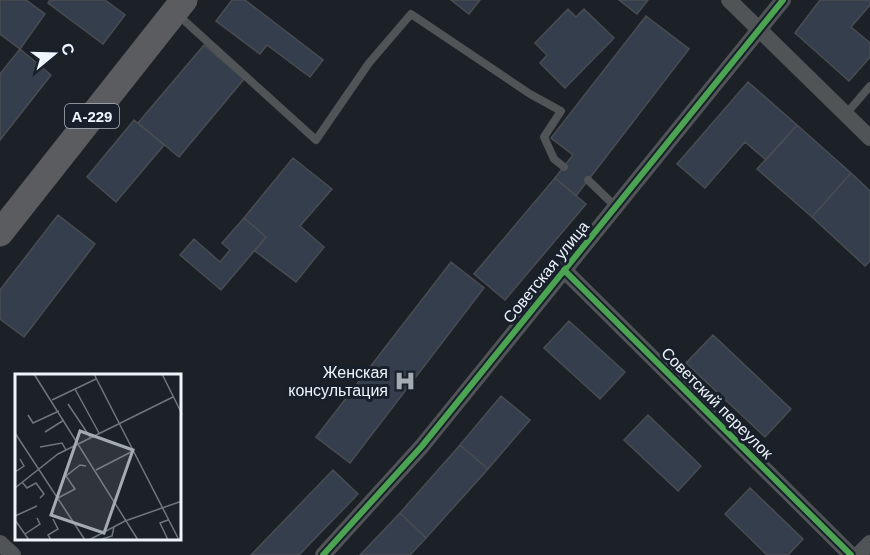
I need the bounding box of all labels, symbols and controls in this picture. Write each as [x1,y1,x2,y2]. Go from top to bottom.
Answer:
north arrow [24,24,84,84]
text: С [58,41,78,58]
road number: А-229 [65,104,119,128]
street label: Советская улица [500,218,592,326]
street label: Советский переулок [658,344,777,463]
place label: Женская консультация [288,364,388,399]
hospital icon: Женская консультация [393,369,417,393]
inset map [15,374,182,540]

